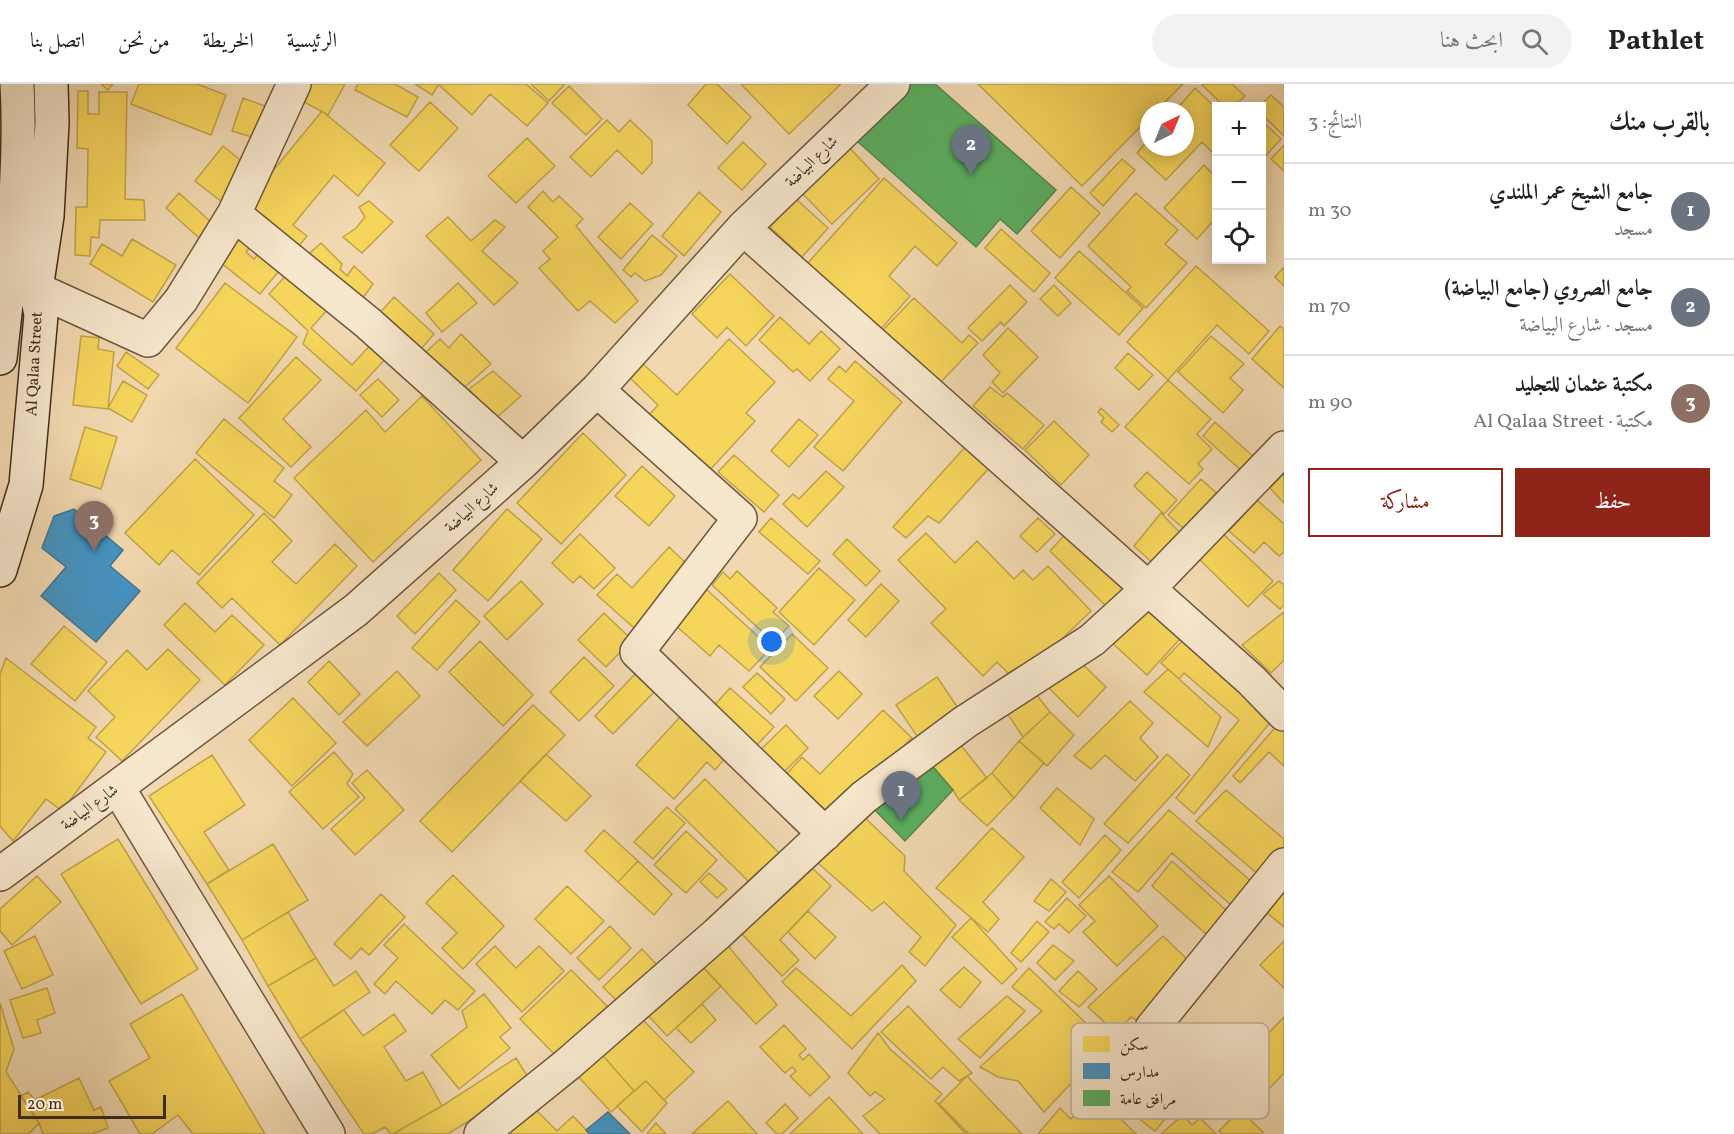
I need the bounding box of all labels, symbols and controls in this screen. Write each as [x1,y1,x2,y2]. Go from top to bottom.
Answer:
search box [1152,14,1572,68]
text: Pathlet [1608,22,1704,61]
icon: search [1518,25,1551,58]
text: ابحث هنا [1440,26,1503,57]
text: اتصل بنا [30,27,85,56]
text: من نحن [118,27,170,56]
text: الخريطة [203,27,254,56]
text: الرئيسية [287,27,337,56]
north arrow [1140,102,1194,156]
map controls [1212,102,1266,264]
button: + [1212,102,1266,156]
text: بالقرب منك [1609,105,1710,141]
text: النتائج: 3 [1308,109,1362,137]
pin: 2 [952,126,990,175]
street label: شارع البياضة [781,131,844,194]
button: − [1212,156,1266,210]
text: جامع الشيخ عمر الملندي [1489,178,1653,209]
text: 30 m [1308,197,1352,225]
text: 1 [1686,197,1695,225]
button: locate [1212,210,1266,264]
text: مسجد [1614,216,1653,244]
text: جامع الصروي (جامع البياضة) [1444,274,1653,305]
text: 70 m [1308,293,1351,321]
text: 2 [1685,293,1696,321]
street label: Al Qalaa Street [21,311,49,417]
text: مسجد · شارع البياضة [1519,312,1653,340]
text: مكتبة عثمان للتجليد [1515,370,1653,401]
text: 90 m [1308,389,1353,417]
text: 3 [1685,389,1696,417]
text: مكتبة · Al Qalaa Street [1473,408,1653,436]
button: مشاركة [1308,468,1503,537]
button: حفظ [1515,468,1710,537]
street label: شارع البياضة [440,478,505,539]
pin: 3 [74,502,113,551]
your location [757,627,786,656]
pin: 1 [882,772,920,821]
street label: شارع البياضة [57,780,124,837]
legend [1071,1023,1269,1119]
text: سكن [1120,1035,1148,1057]
text: مدارس [1120,1062,1160,1084]
text: مرافق عامة [1120,1089,1176,1111]
scale bar [18,1092,166,1120]
text: 20 m [27,1094,62,1116]

